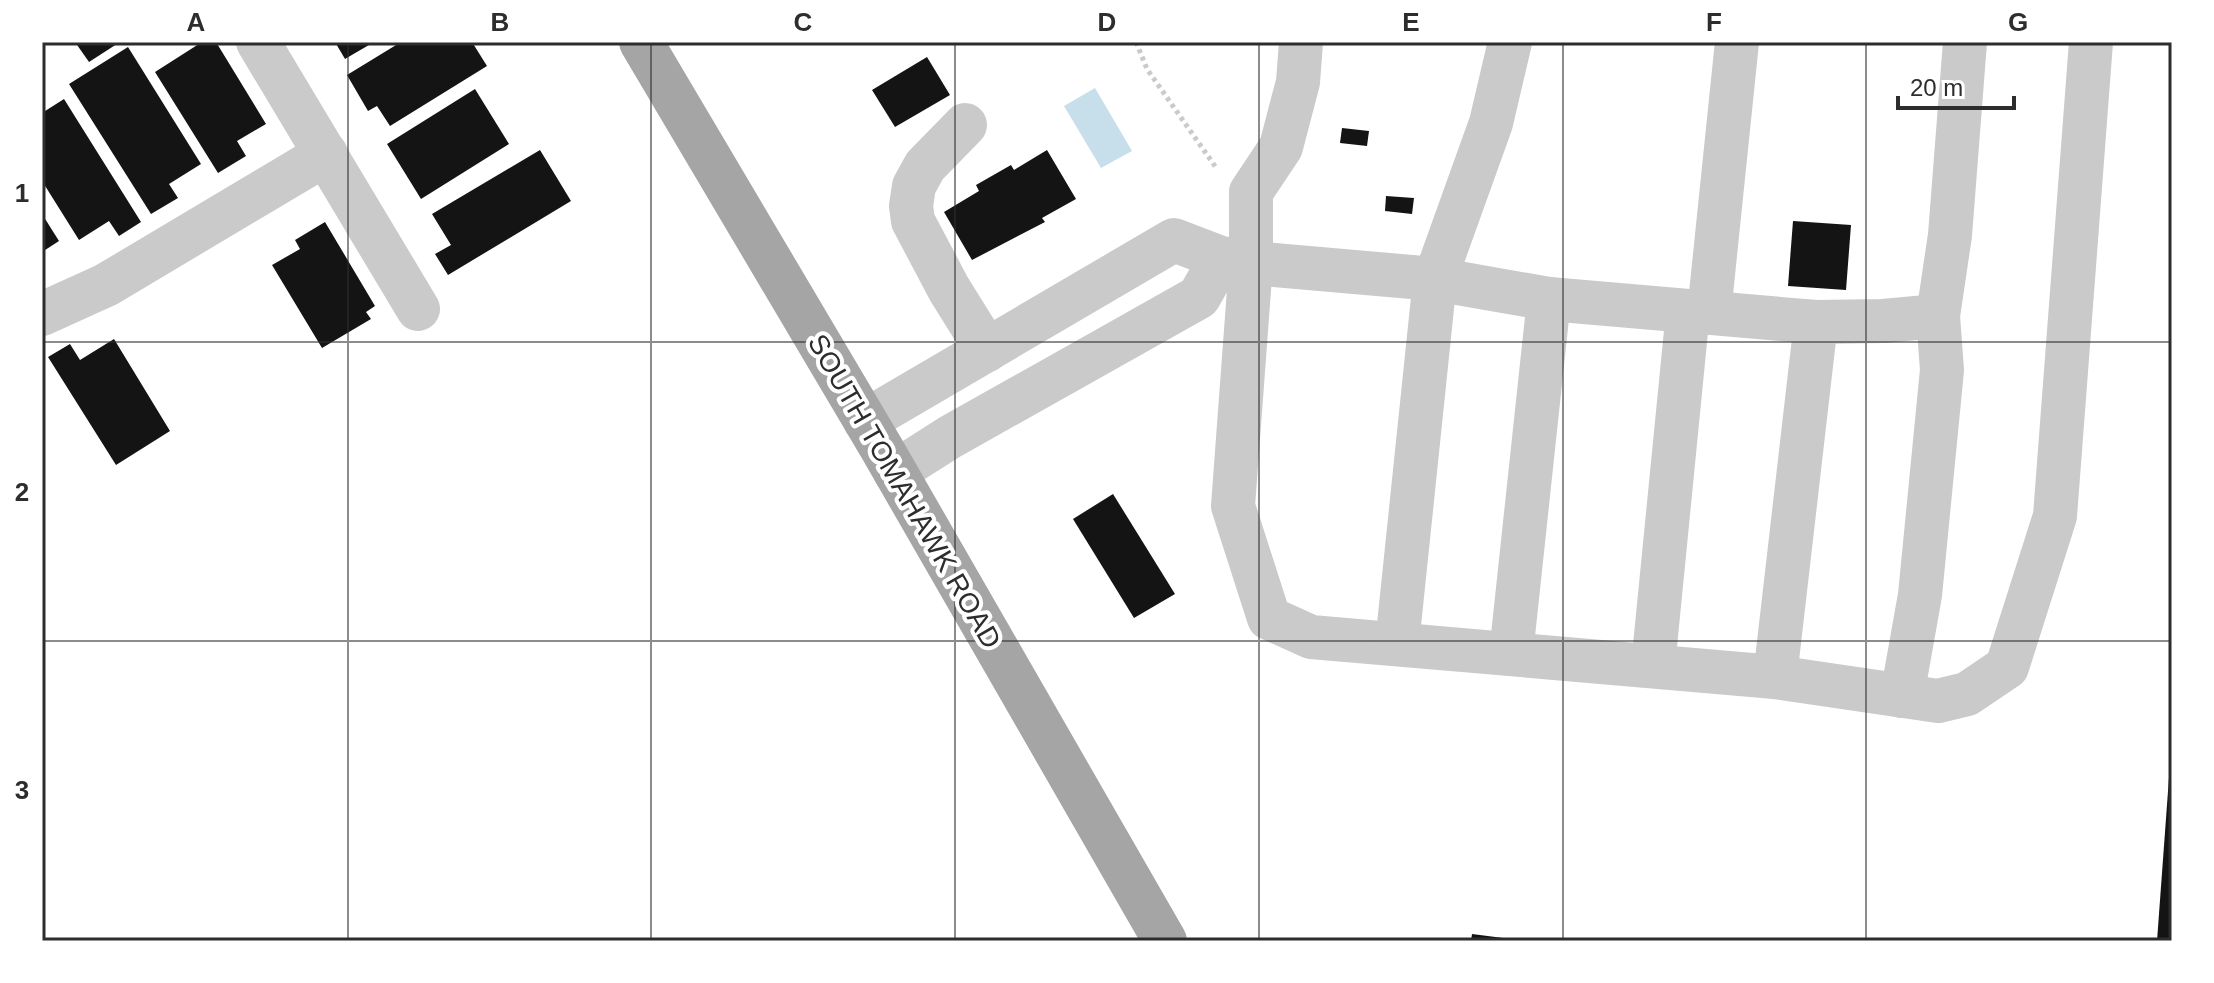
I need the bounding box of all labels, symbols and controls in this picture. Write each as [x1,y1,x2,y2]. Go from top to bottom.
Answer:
text: A [187,7,206,37]
text: B [491,7,509,37]
text: C [794,7,813,37]
text: D [1098,7,1116,37]
text: E [1402,7,1420,37]
text: F [1706,7,1722,37]
text: G [2008,7,2028,37]
scale bar [1898,60,2014,110]
text: 20 m [1910,74,1963,101]
text: 1 [15,178,29,208]
street label: SOUTH TOMAHAWK ROAD [802,329,1007,654]
text: 2 [15,477,29,507]
text: 3 [15,775,29,805]

